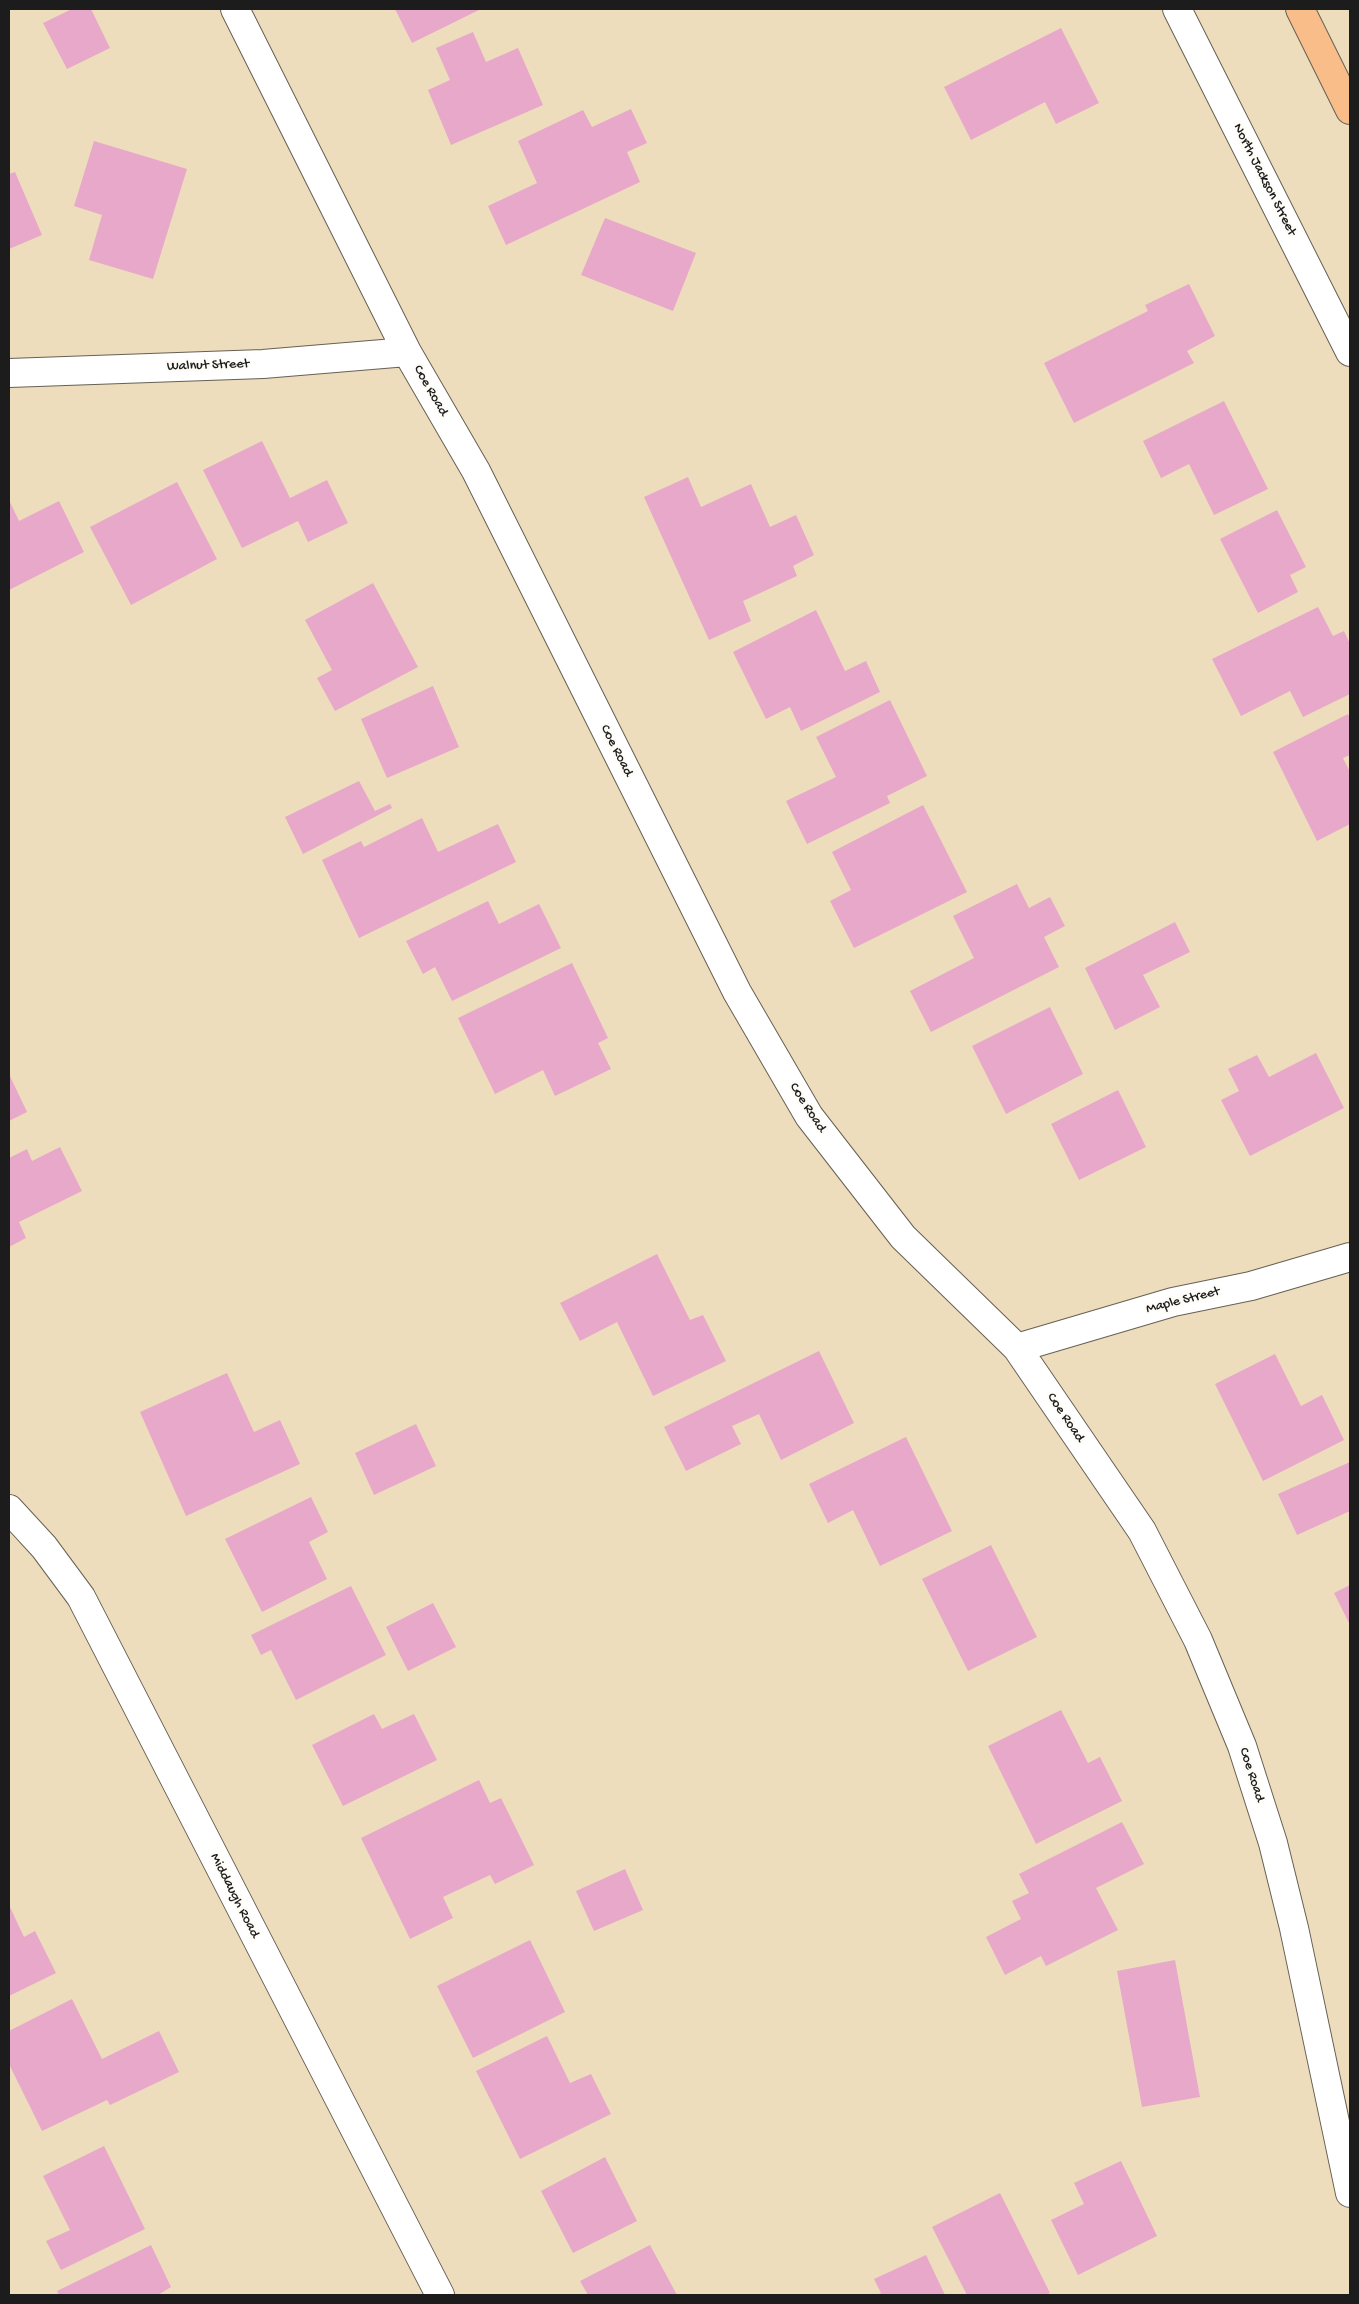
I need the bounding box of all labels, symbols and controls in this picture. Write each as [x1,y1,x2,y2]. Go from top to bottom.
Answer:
street label: North Jackson Street [1228,121,1300,239]
street label: Walnut Street [167,356,249,376]
street label: Coe Road [409,363,451,419]
street label: Coe Road [596,722,636,780]
street label: Coe Road [785,1080,829,1136]
street label: Maple Street [1144,1284,1222,1318]
street label: Coe Road [1042,1390,1088,1446]
street label: Coe Road [1234,1746,1268,1804]
street label: Middaugh Road [205,1851,263,1941]

